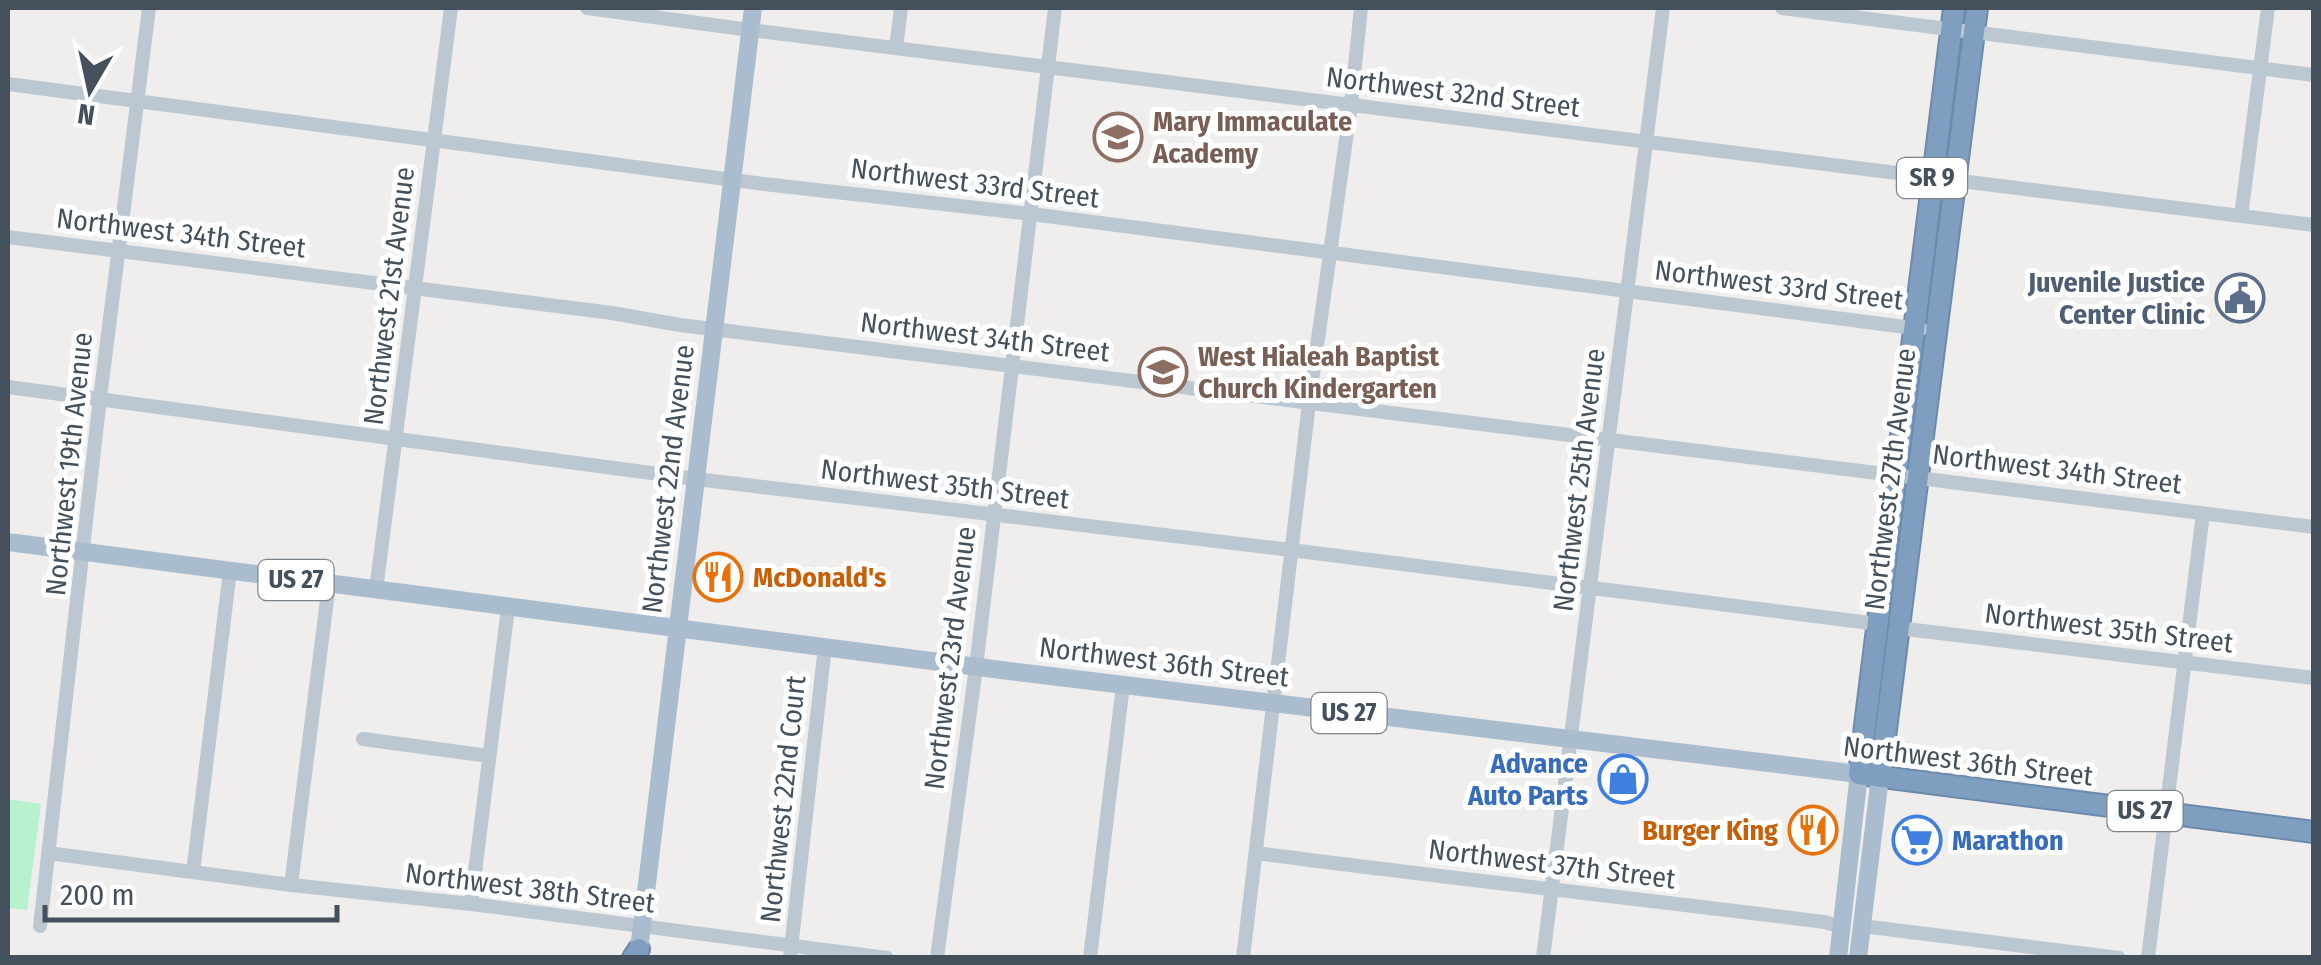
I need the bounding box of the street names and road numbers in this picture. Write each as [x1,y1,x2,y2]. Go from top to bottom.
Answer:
street label: Northwest 32nd Street [1324,60,1583,124]
street label: Northwest 33rd Street [849,151,1102,215]
road number: SR 9 [1897,158,1967,198]
street label: Northwest 21st Avenue [357,165,421,427]
street label: Northwest 34th Street [55,201,308,265]
street label: Northwest 33rd Street [1653,253,1906,317]
street label: Northwest 34th Street [859,305,1112,369]
street label: Northwest 19th Avenue [39,331,99,597]
street label: Northwest 22nd Avenue [635,343,701,615]
street label: Northwest 27th Avenue [1858,346,1922,612]
street label: Northwest 25th Avenue [1546,347,1612,613]
street label: Northwest 34th Street [1931,437,2184,501]
street label: Northwest 35th Street [819,452,1072,516]
street label: Northwest 23rd Avenue [917,525,983,791]
road number: US 27 [258,560,334,600]
street label: Northwest 35th Street [1983,596,2236,660]
street label: Northwest 36th Street [1037,630,1291,694]
street label: Northwest 22nd Court [754,673,812,924]
road number: US 27 [1312,693,1386,733]
street label: Northwest 36th Street [1841,729,2095,793]
road number: US 27 [2108,791,2182,831]
street label: Northwest 37th Street [1427,832,1678,896]
street label: Northwest 38th Street [403,856,658,920]

